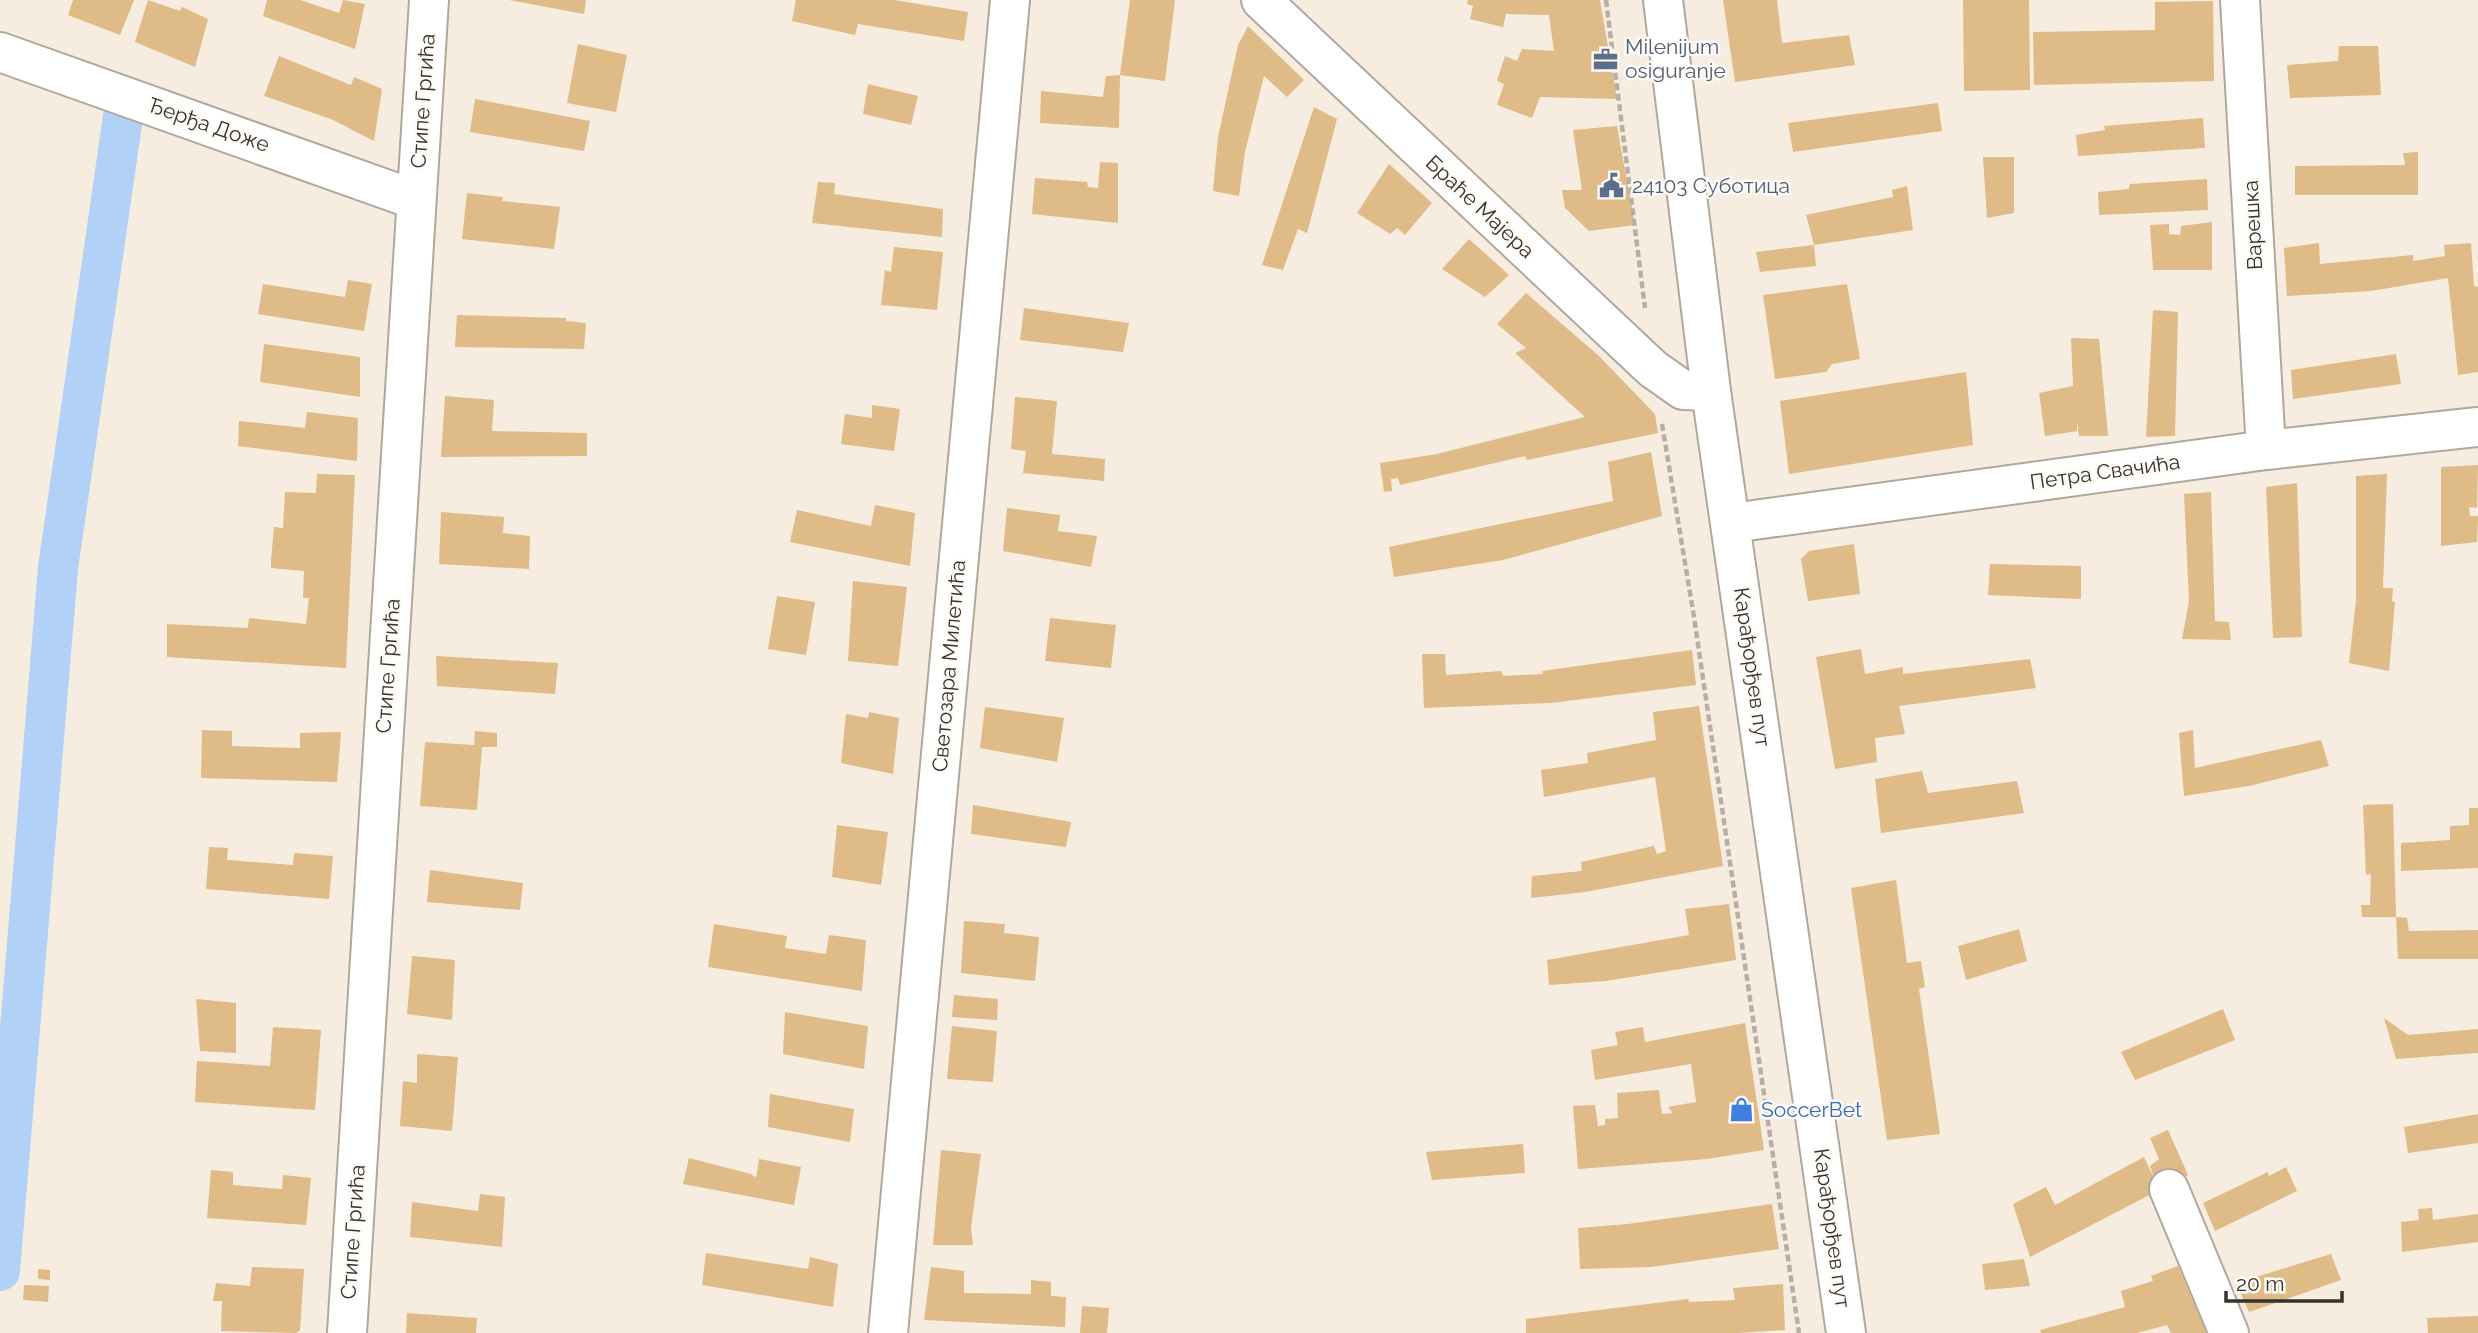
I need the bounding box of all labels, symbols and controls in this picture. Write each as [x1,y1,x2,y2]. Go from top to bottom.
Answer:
street label: Стипе Гргића [405,33,440,169]
place label: Milenijum osiguranje [1625,34,1726,83]
office icon: Milenijum osiguranje [1591,45,1619,73]
street label: Ђерђа Доже [145,92,273,157]
street label: Браће Мајера [1421,150,1540,263]
public building icon: 24103 Суботица [1598,172,1626,200]
place label: 24103 Суботица [1632,173,1790,198]
street label: Варешка [2238,180,2267,271]
street label: Петра Свачића [2028,449,2182,494]
street label: Светозара Милетића [927,559,970,773]
street label: Карађорђев пут [1729,586,1776,748]
street label: Стипе Гргића [370,598,405,734]
shop icon: SoccerBet [1727,1096,1755,1124]
place label: SoccerBet [1761,1097,1862,1122]
street label: Карађорђев пут [1809,1147,1856,1309]
street label: Стипе Гргића [335,1164,370,1300]
scale bar [2226,1260,2342,1304]
text: 20 m [2236,1271,2284,1296]

